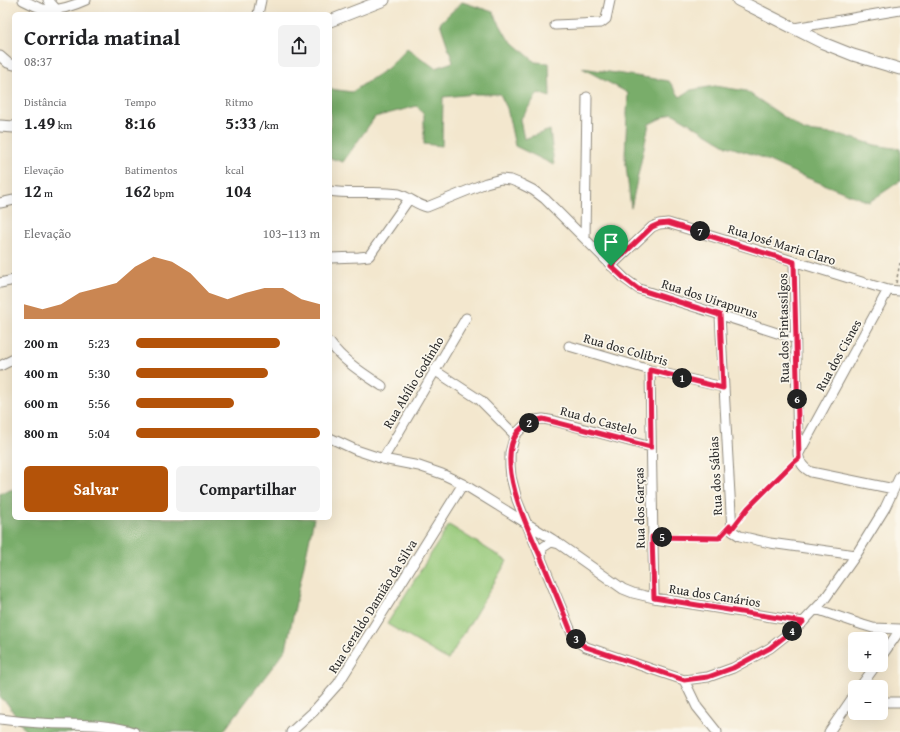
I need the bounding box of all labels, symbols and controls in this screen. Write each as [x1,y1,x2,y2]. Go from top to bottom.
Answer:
text: Corrida matinal [24,21,180,53]
button: share [278,25,320,67]
text: 08:37 [24,52,52,71]
text: Distância [24,94,67,110]
text: Tempo [125,94,156,110]
text: Ritmo [225,94,253,110]
text: 1.49 [24,110,55,135]
text: 8:16 [125,110,156,135]
text: 5:33 [225,110,257,135]
text: km [55,117,72,133]
text: /km [257,117,279,133]
text: Elevação [24,162,64,178]
text: Batimentos [125,162,177,178]
text: kcal [225,162,244,178]
text: 12 [24,178,42,203]
text: 162 [125,178,151,203]
text: 104 [225,178,252,203]
text: m [42,185,53,201]
text: bpm [151,185,174,201]
street label: Rua José Maria Claro [726,219,838,270]
pin: 7 [690,221,710,241]
text: 7 [697,223,703,239]
text: Elevação [24,224,71,243]
text: 103–113 m [263,224,320,243]
pin [594,225,628,266]
icon: arrive [600,231,622,253]
street label: Rua dos Pintassilgos [773,273,794,383]
street label: Rua dos Uirapurus [659,274,760,323]
street label: Rua dos Cisnes [811,316,866,395]
street label: Rua dos Colibris [581,328,670,371]
street label: Rua Abílio Godinho [378,332,449,432]
text: 200 m [24,334,58,353]
text: 5:23 [88,334,110,353]
text: 400 m [24,364,58,383]
text: 5:30 [88,364,110,383]
pin: 1 [672,368,692,388]
text: 1 [679,370,685,386]
pin: 6 [787,389,807,409]
text: 6 [794,391,800,407]
text: 600 m [24,394,58,413]
text: 5:56 [88,394,110,413]
street label: Rua do Castelo [558,401,640,440]
pin: 2 [519,413,539,433]
text: 2 [526,415,532,431]
text: 800 m [24,424,58,443]
text: 5:04 [88,424,110,443]
street label: Rua dos Sábias [704,436,727,516]
button: Salvar [24,466,168,512]
button: Compartilhar [176,466,320,512]
street label: Rua dos Garças [629,467,650,549]
pin: 5 [652,527,672,547]
text: 5 [659,529,665,545]
street label: Rua Geraldo Damião da Silva [323,535,422,677]
street label: Rua dos Canários [668,579,762,612]
pin: 4 [782,621,802,641]
text: 4 [789,623,795,639]
pin: 3 [566,629,586,649]
text: 3 [573,631,579,647]
map controls [848,632,888,720]
button: + [848,632,888,672]
button: − [848,680,888,720]

